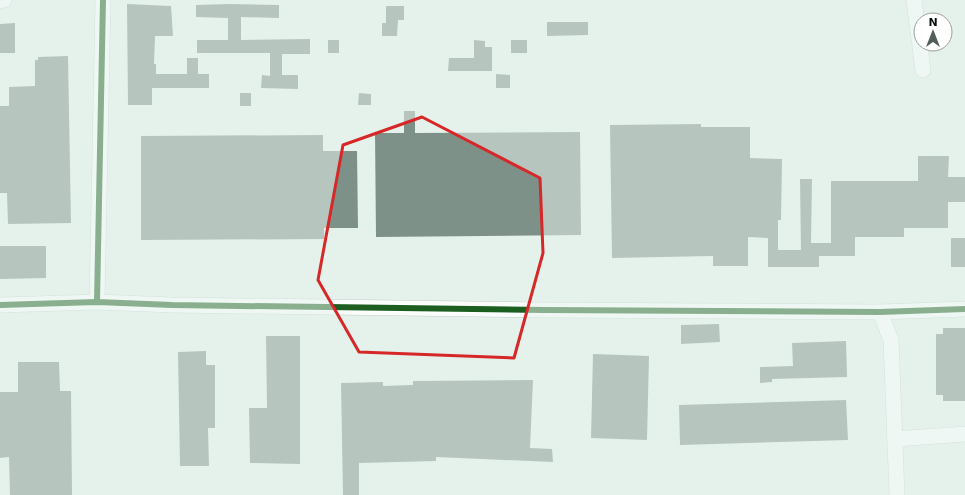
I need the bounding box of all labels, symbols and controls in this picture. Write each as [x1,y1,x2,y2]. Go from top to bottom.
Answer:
north arrow [913,12,953,52]
text: N [928,16,938,29]

